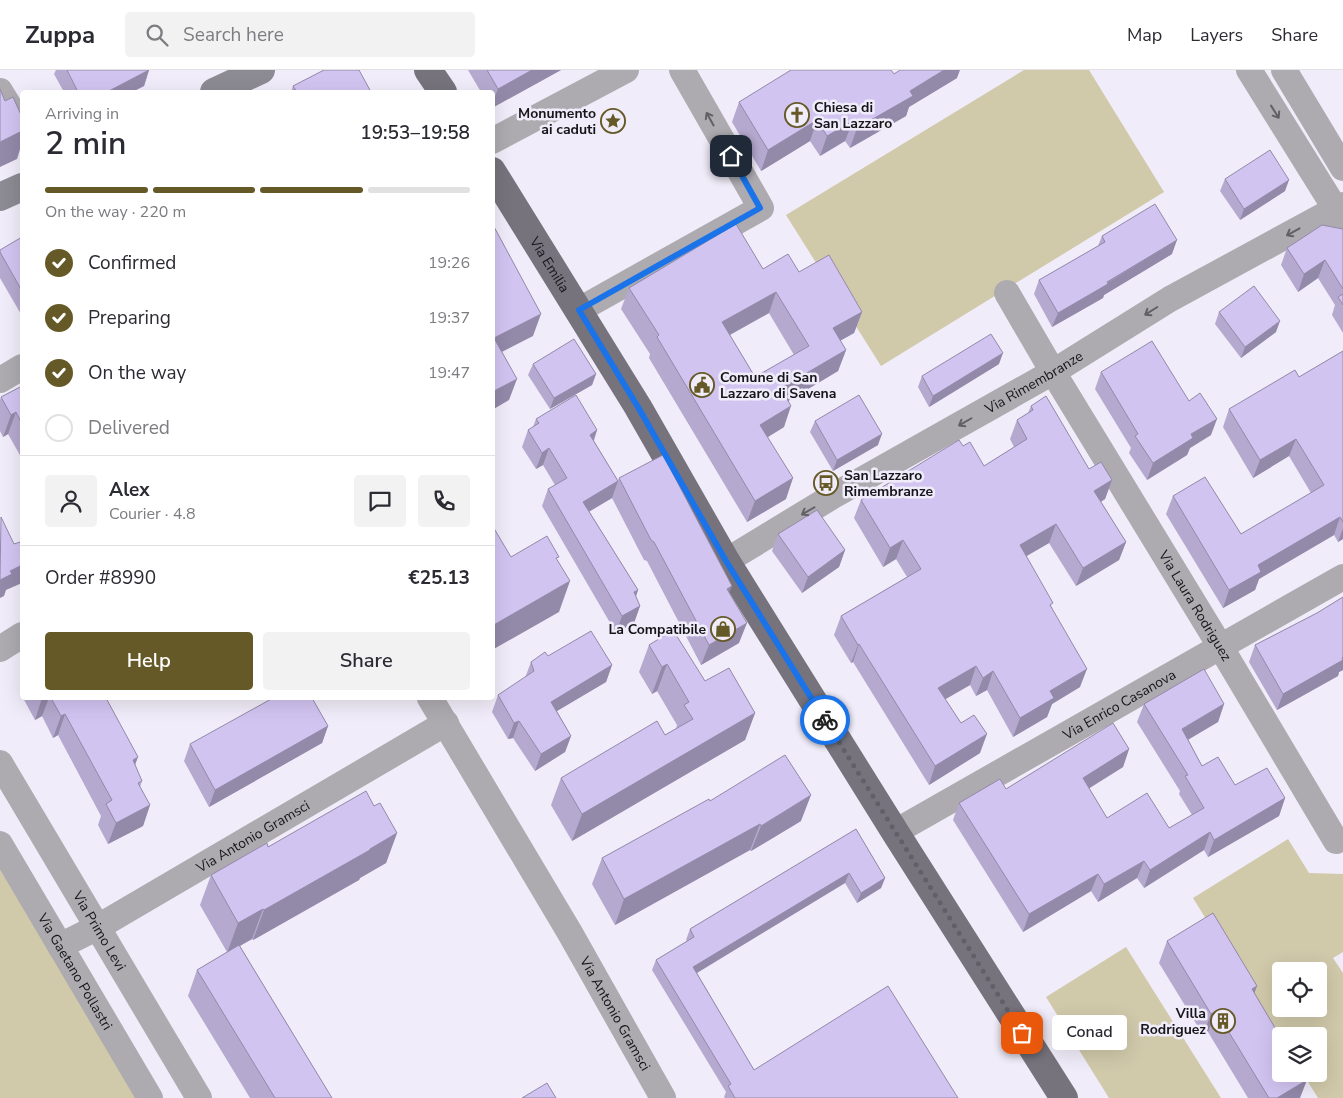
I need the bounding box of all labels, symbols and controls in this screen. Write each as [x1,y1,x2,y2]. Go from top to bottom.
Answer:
search box [125,12,475,57]
text: Zuppa [25,19,95,51]
icon: search [143,21,171,49]
text: Search here [183,22,284,48]
text: Map [1127,23,1162,47]
text: Layers [1190,23,1243,47]
text: Share [1271,23,1318,47]
place label: Chiesa di San Lazzaro [814,98,892,133]
church icon: Chiesa di San Lazzaro [784,102,810,128]
text: Arriving in [45,103,119,125]
place label: Monumento ai caduti [518,104,596,139]
one-way arrow [1270,104,1280,118]
place icon: Monumento ai caduti [600,108,626,134]
one-way arrow [705,111,715,126]
text: 19:53–19:58 [360,120,470,146]
text: 2 min [45,122,127,165]
pin [710,135,752,177]
icon: home [717,142,745,170]
text: On the way · 220 m [45,201,186,223]
one-way arrow [1285,227,1300,237]
street label: Via Emilia [524,233,574,296]
icon: check [45,249,73,277]
text: Confirmed [88,250,176,276]
text: 19:26 [428,252,470,274]
icon: check [45,304,73,332]
text: Preparing [88,305,171,331]
text: 19:37 [428,307,470,329]
one-way arrow [1144,307,1158,317]
street label: Via Rimembranze [981,347,1087,419]
icon: check [45,359,73,387]
text: On the way [88,360,186,386]
text: 19:47 [428,362,470,384]
place label: Comune di San Lazzaro di Savena [720,368,836,403]
public building icon: Comune di San Lazzaro di Savena [689,372,715,398]
text: Delivered [88,415,170,441]
one-way arrow [958,417,972,427]
place label: San Lazzaro Rimembranze [844,466,933,501]
bus stop icon: San Lazzaro Rimembranze [813,470,839,496]
button: person [45,475,97,527]
button: chat [354,475,406,527]
button: phone [418,475,470,527]
text: Alex [109,477,150,503]
text: Courier · 4.8 [109,503,195,525]
one-way arrow [802,506,816,516]
street label: Via Laura Rodriguez [1153,546,1236,665]
text: Order #8990 [45,565,156,591]
text: €25.13 [408,565,470,591]
shop icon: La Compatibile [710,616,736,642]
place label: La Compatibile [608,620,706,639]
button: Help [45,632,253,690]
button: Share [263,632,470,690]
street label: Via Enrico Casanova [1059,665,1179,745]
courier [800,695,850,745]
icon: bike [811,706,839,734]
street label: Via Antonio Gramsci [192,796,313,878]
street label: Via Primo Levi [68,887,130,974]
street label: Via Gaetano Pollastri [32,909,117,1034]
street label: Via Antonio Gramsci [575,952,655,1074]
map controls [1272,962,1327,1082]
button: locate [1272,962,1327,1017]
place label: Villa Rodriguez [1140,1004,1206,1039]
building icon: Villa Rodriguez [1210,1008,1236,1034]
pin [1001,1012,1043,1054]
callout: Conad [1052,1016,1127,1050]
icon: bag [1008,1019,1036,1047]
text: Conad [1066,1021,1113,1043]
button: layers [1272,1027,1327,1082]

